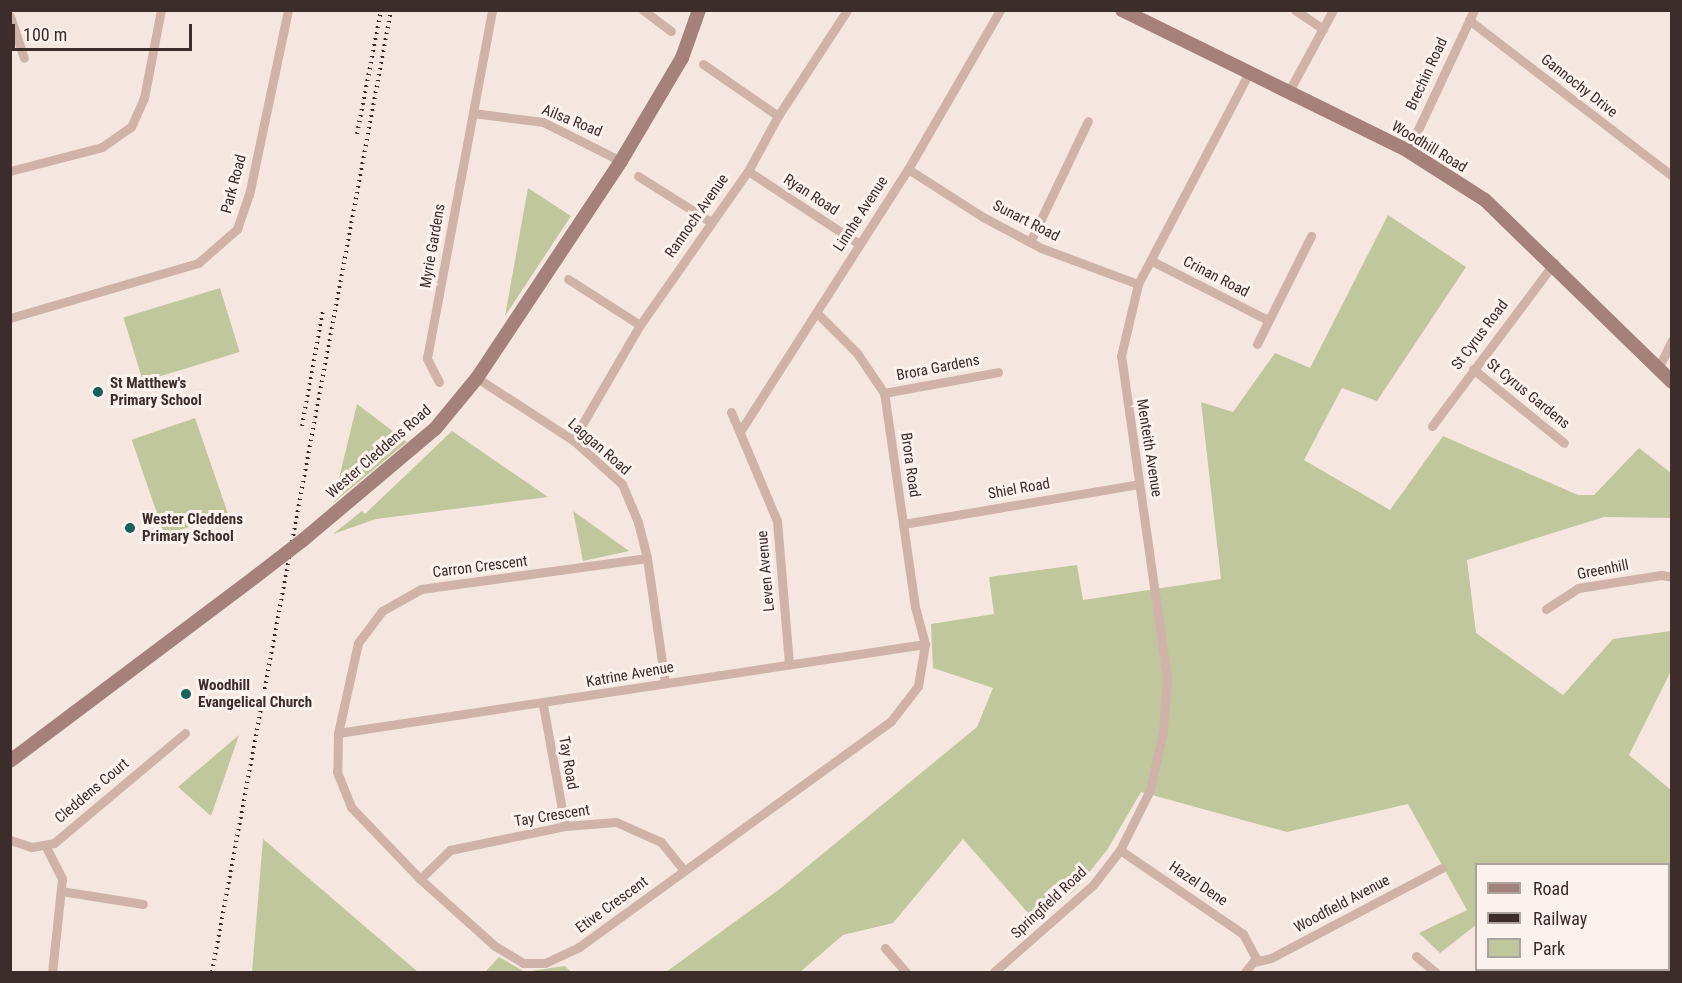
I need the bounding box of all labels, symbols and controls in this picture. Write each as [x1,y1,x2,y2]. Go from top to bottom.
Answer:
scale bar [15,12,195,50]
text: 100 m [23,24,67,45]
street label: Brechin Road [1402,35,1452,113]
street label: Gannochy Drive [1537,51,1621,121]
street label: Ailsa Road [539,101,605,141]
street label: Woodhill Road [1388,117,1470,177]
street label: Park Road [218,153,250,215]
street label: Rannoch Avenue [662,171,732,261]
street label: Ryan Road [780,171,842,219]
street label: Linnhe Avenue [830,173,892,255]
street label: Sunart Road [990,197,1062,245]
street label: Myrie Gardens [417,203,449,289]
street label: Crinan Road [1180,253,1252,301]
street label: St Cyrus Road [1448,297,1512,373]
street label: Brora Gardens [895,351,981,385]
street label: St Cyrus Gardens [1483,355,1573,433]
place label: St Matthew's Primary School [110,374,202,409]
marker: St Matthew's Primary School [91,385,105,399]
street label: Menteith Avenue [1132,398,1166,498]
street label: Wester Cleddens Road [323,402,435,502]
street label: Laggan Road [564,415,634,479]
street label: Brora Road [897,431,923,499]
street label: Shiel Road [987,475,1051,503]
place label: Wester Cleddens Primary School [142,510,243,545]
marker: Wester Cleddens Primary School [123,521,137,535]
street label: Leven Avenue [753,530,779,612]
street label: Carron Crescent [432,552,528,582]
street label: Greenhill [1576,556,1630,584]
street label: Katrine Avenue [585,658,675,692]
place label: Woodhill Evangelical Church [198,676,312,711]
marker: Woodhill Evangelical Church [179,687,193,701]
street label: Tay Road [554,735,582,791]
street label: Cleddens Court [51,755,133,827]
street label: Tay Crescent [513,801,591,831]
street label: Hazel Dene [1165,858,1231,910]
street label: Springfield Road [1008,863,1090,943]
legend [1475,863,1670,971]
street label: Woodfield Avenue [1291,871,1393,937]
street label: Etive Crescent [572,873,652,937]
text: Road [1533,878,1569,899]
text: Railway [1533,908,1587,929]
text: Park [1533,938,1565,959]

